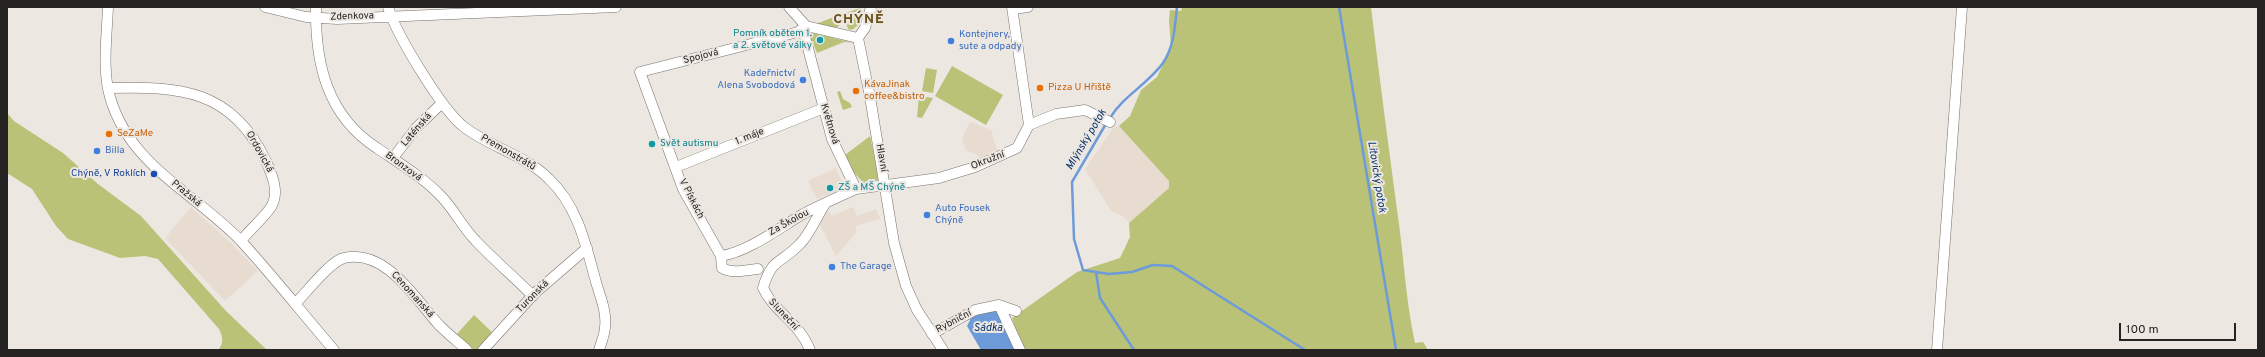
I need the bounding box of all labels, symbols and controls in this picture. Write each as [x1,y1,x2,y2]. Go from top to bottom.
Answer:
street label: Zdenkova [330,10,374,24]
district label: CHÝNĚ [833,12,885,28]
place label: Pomník obětem 1. a 2. světové války [733,28,812,52]
place label: Kontejnery, sute a odpady [959,29,1022,52]
marker: Pomník obětem 1. a 2. světové války [815,35,825,45]
marker: Kontejnery, sute a odpady [946,36,956,46]
street label: Spojová [682,47,720,67]
place label: Kadeřnictví Alena Svobodová [717,68,795,92]
marker: Kadeřnictví Alena Svobodová [798,75,808,85]
place label: KávaJinak coffee&bistro [864,79,924,102]
place label: Pizza U Hřiště [1048,82,1111,94]
marker: Pizza U Hřiště [1035,83,1045,93]
marker: KávaJinak coffee&bistro [851,86,861,96]
street label: Květnová [817,102,841,146]
water label: Mlýnský potok [1064,107,1110,173]
street label: Laténská [399,111,435,149]
street label: 1. máje [734,126,766,148]
place label: SeZaMe [117,128,153,140]
marker: SeZaMe [104,129,114,139]
street label: Ordovická [243,129,275,175]
street label: Premonstrátů [478,132,538,174]
place label: Svět autismu [660,138,718,150]
marker: Svět autismu [647,139,657,149]
water label: Litovický potok [1364,140,1388,214]
street label: Hlavní [873,143,889,173]
place label: Billa [105,145,125,157]
marker: Billa [92,146,102,156]
street label: Okružní [969,149,1007,173]
street label: Bronzová [382,150,424,184]
place label: Chýně, V Roklích [71,168,146,180]
marker: Chýně, V Roklích [149,169,159,179]
street label: V Pískách [676,177,706,221]
street label: Pražská [169,178,203,210]
place label: ZŠ a MŠ Chýně [838,182,905,194]
marker: ZŠ a MŠ Chýně [825,183,835,193]
place label: Auto Fousek Chýně [935,203,990,226]
street label: Za Školou [767,207,811,239]
marker: Auto Fousek Chýně [922,210,932,220]
place label: The Garage [840,261,892,273]
marker: The Garage [827,262,837,272]
street label: Cenomanská [388,269,436,321]
street label: Turonská [514,278,552,316]
street label: Sluneční [765,297,801,333]
street label: Rybniční [934,308,974,336]
scale bar [2121,315,2238,341]
water label: Sádka [974,322,1002,336]
text: 100 m [2126,322,2159,338]

